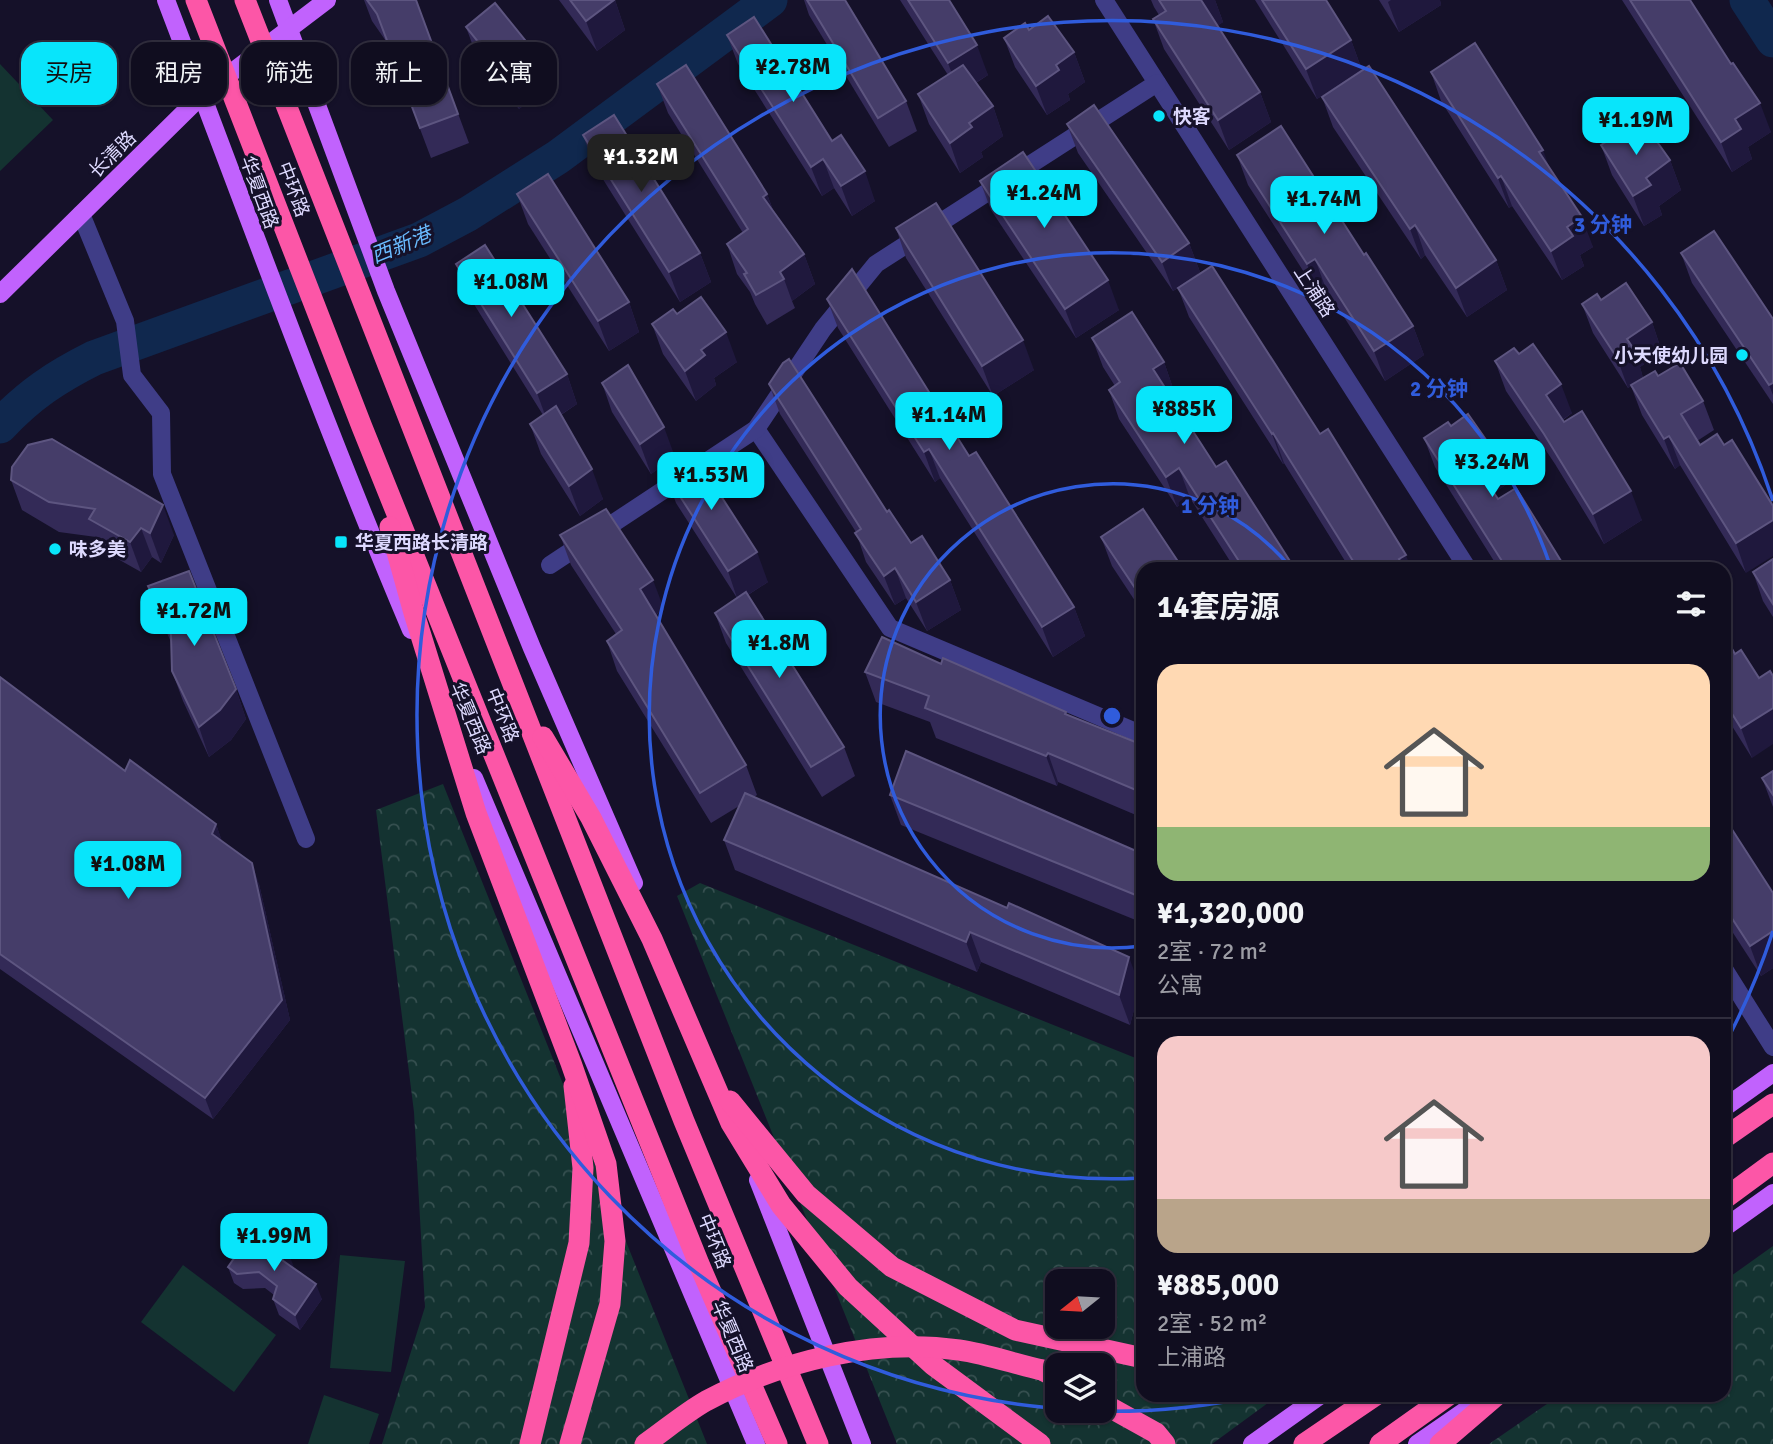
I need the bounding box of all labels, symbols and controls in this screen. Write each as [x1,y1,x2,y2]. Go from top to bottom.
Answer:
chip: 买房 [21,42,117,105]
chip: 租房 [131,42,227,105]
chip: 筛选 [241,42,337,105]
chip: 新上 [351,42,447,105]
chip: 公寓 [461,42,557,105]
pin: ¥2.78M [736,44,850,104]
text: ¥2.78M [755,52,831,81]
pin: ¥1.19M [1579,97,1693,157]
place label: 快客 [1173,105,1211,129]
text: ¥1.19M [1598,105,1674,134]
marker: 快客 [1151,108,1167,124]
street label: 长清路 [84,126,141,183]
pin: ¥1.32M [584,134,698,194]
text: ¥1.32M [603,142,679,171]
street label: 华夏西路 [235,153,283,232]
street label: 中环路 [272,158,314,220]
pin: ¥1.24M [987,170,1101,230]
pin: ¥1.74M [1267,176,1381,236]
text: ¥1.24M [1006,178,1082,207]
text: ¥1.74M [1286,184,1362,213]
text: 3 分钟 [1574,212,1632,238]
water label: 西新港 [367,220,438,269]
pin: ¥1.08M [454,260,568,319]
street label: 上浦路 [1289,261,1340,322]
text: ¥1.08M [473,267,549,296]
place label: 小天使幼儿园 [1614,344,1728,368]
marker: 小天使幼儿园 [1734,347,1750,363]
text: 2 分钟 [1410,376,1468,402]
pin: ¥885K [1135,386,1233,446]
pin: ¥1.14M [892,392,1006,452]
text: ¥885K [1152,394,1216,423]
text: ¥1.14M [911,400,987,429]
pin: ¥3.24M [1435,440,1549,499]
text: ¥3.24M [1454,447,1530,476]
pin: ¥1.53M [654,452,768,512]
text: ¥1.53M [673,460,749,489]
text: 1 分钟 [1181,493,1239,519]
place label: 华夏西路长清路 [355,531,488,555]
marker: 华夏西路长清路 [333,534,349,550]
place label: 味多美 [69,538,126,562]
marker: 味多美 [47,541,63,557]
icon: filters [1672,585,1710,623]
pin: ¥1.72M [137,588,251,648]
text: 14套房源 [1157,589,1279,626]
text: ¥1.72M [156,596,232,625]
pin: ¥1.8M [730,620,828,680]
text: ¥1.8M [747,628,811,657]
street label: 华夏西路 [444,679,496,758]
street label: 中环路 [480,684,524,746]
centre of rings [1100,704,1124,728]
icon: home [1371,709,1497,835]
pin: ¥1.08M [71,842,185,901]
text: ¥1.08M [90,849,166,878]
text: ¥1,320,000 [1157,895,1304,932]
text: 2室 · 72 m² [1157,937,1267,966]
text: 公寓 [1157,971,1203,1000]
icon: home [1371,1081,1497,1207]
street label: 中环路 [692,1210,736,1272]
pin: ¥1.99M [217,1214,331,1273]
text: ¥1.99M [236,1221,312,1250]
text: ¥885,000 [1157,1267,1279,1304]
north arrow [1045,1269,1115,1339]
map controls [1045,1269,1115,1423]
street label: 华夏西路 [706,1297,758,1376]
text: 2室 · 52 m² [1157,1309,1267,1338]
text: 上浦路 [1157,1343,1226,1372]
button: layers [1045,1353,1115,1423]

